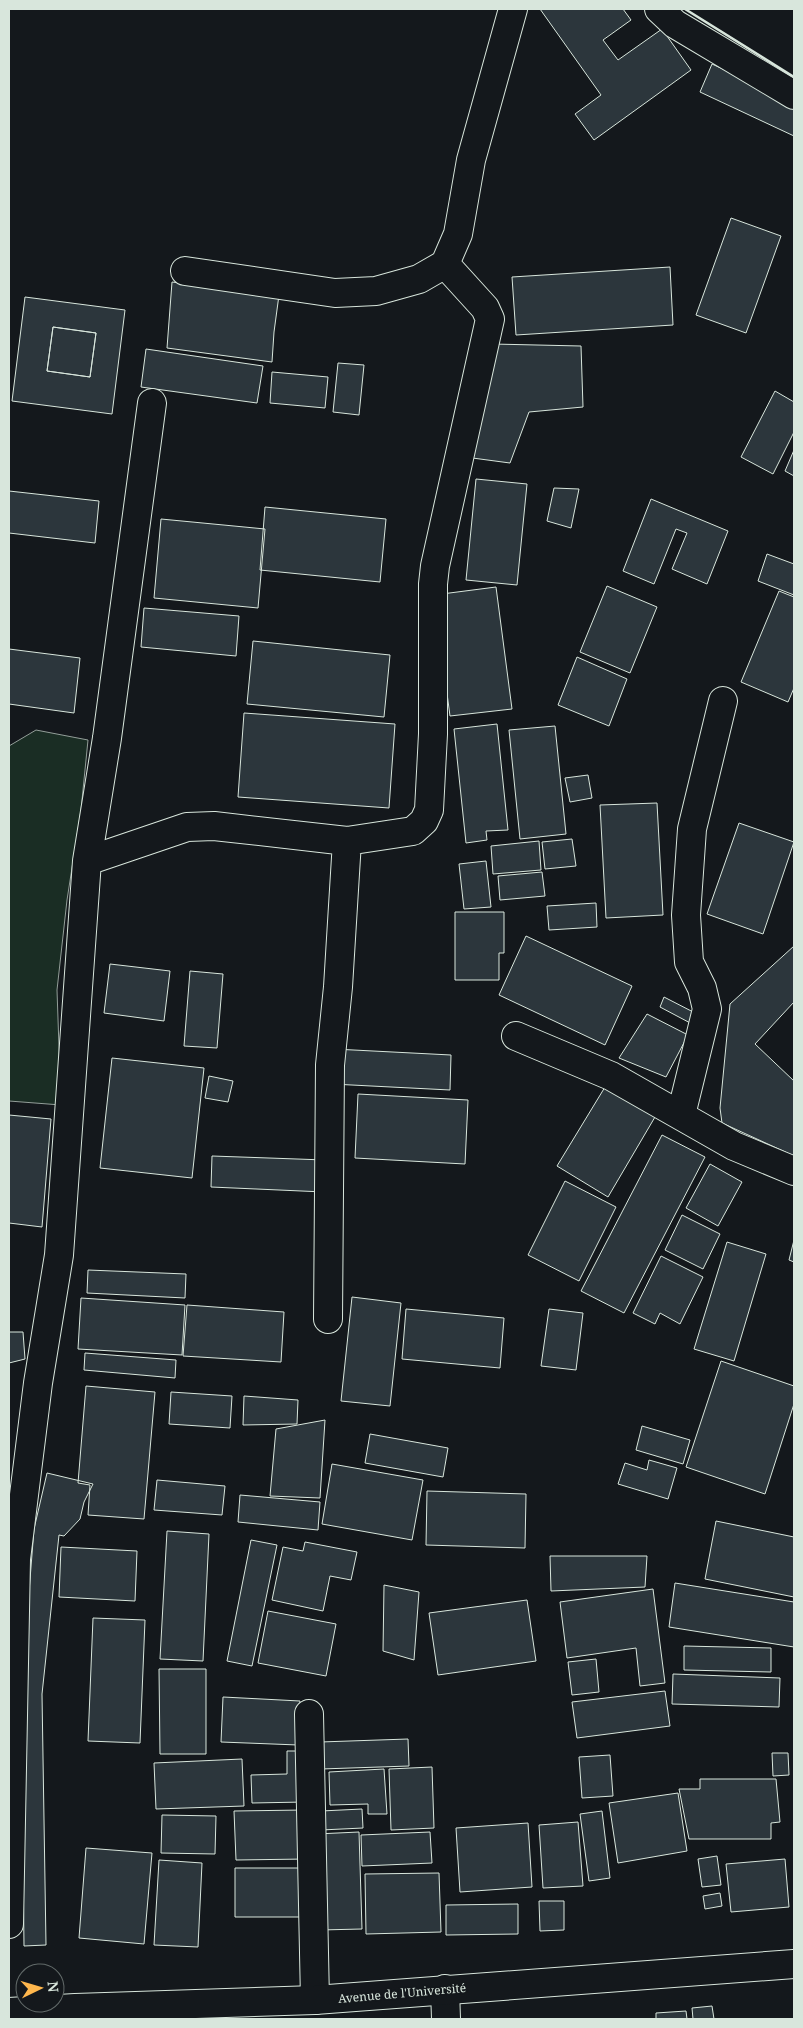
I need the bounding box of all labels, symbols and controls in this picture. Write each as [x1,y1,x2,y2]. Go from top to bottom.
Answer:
north arrow [15,1963,65,2013]
street label: Avenue de l'Université [337,1979,467,2007]
text: N [44,1980,63,1993]

